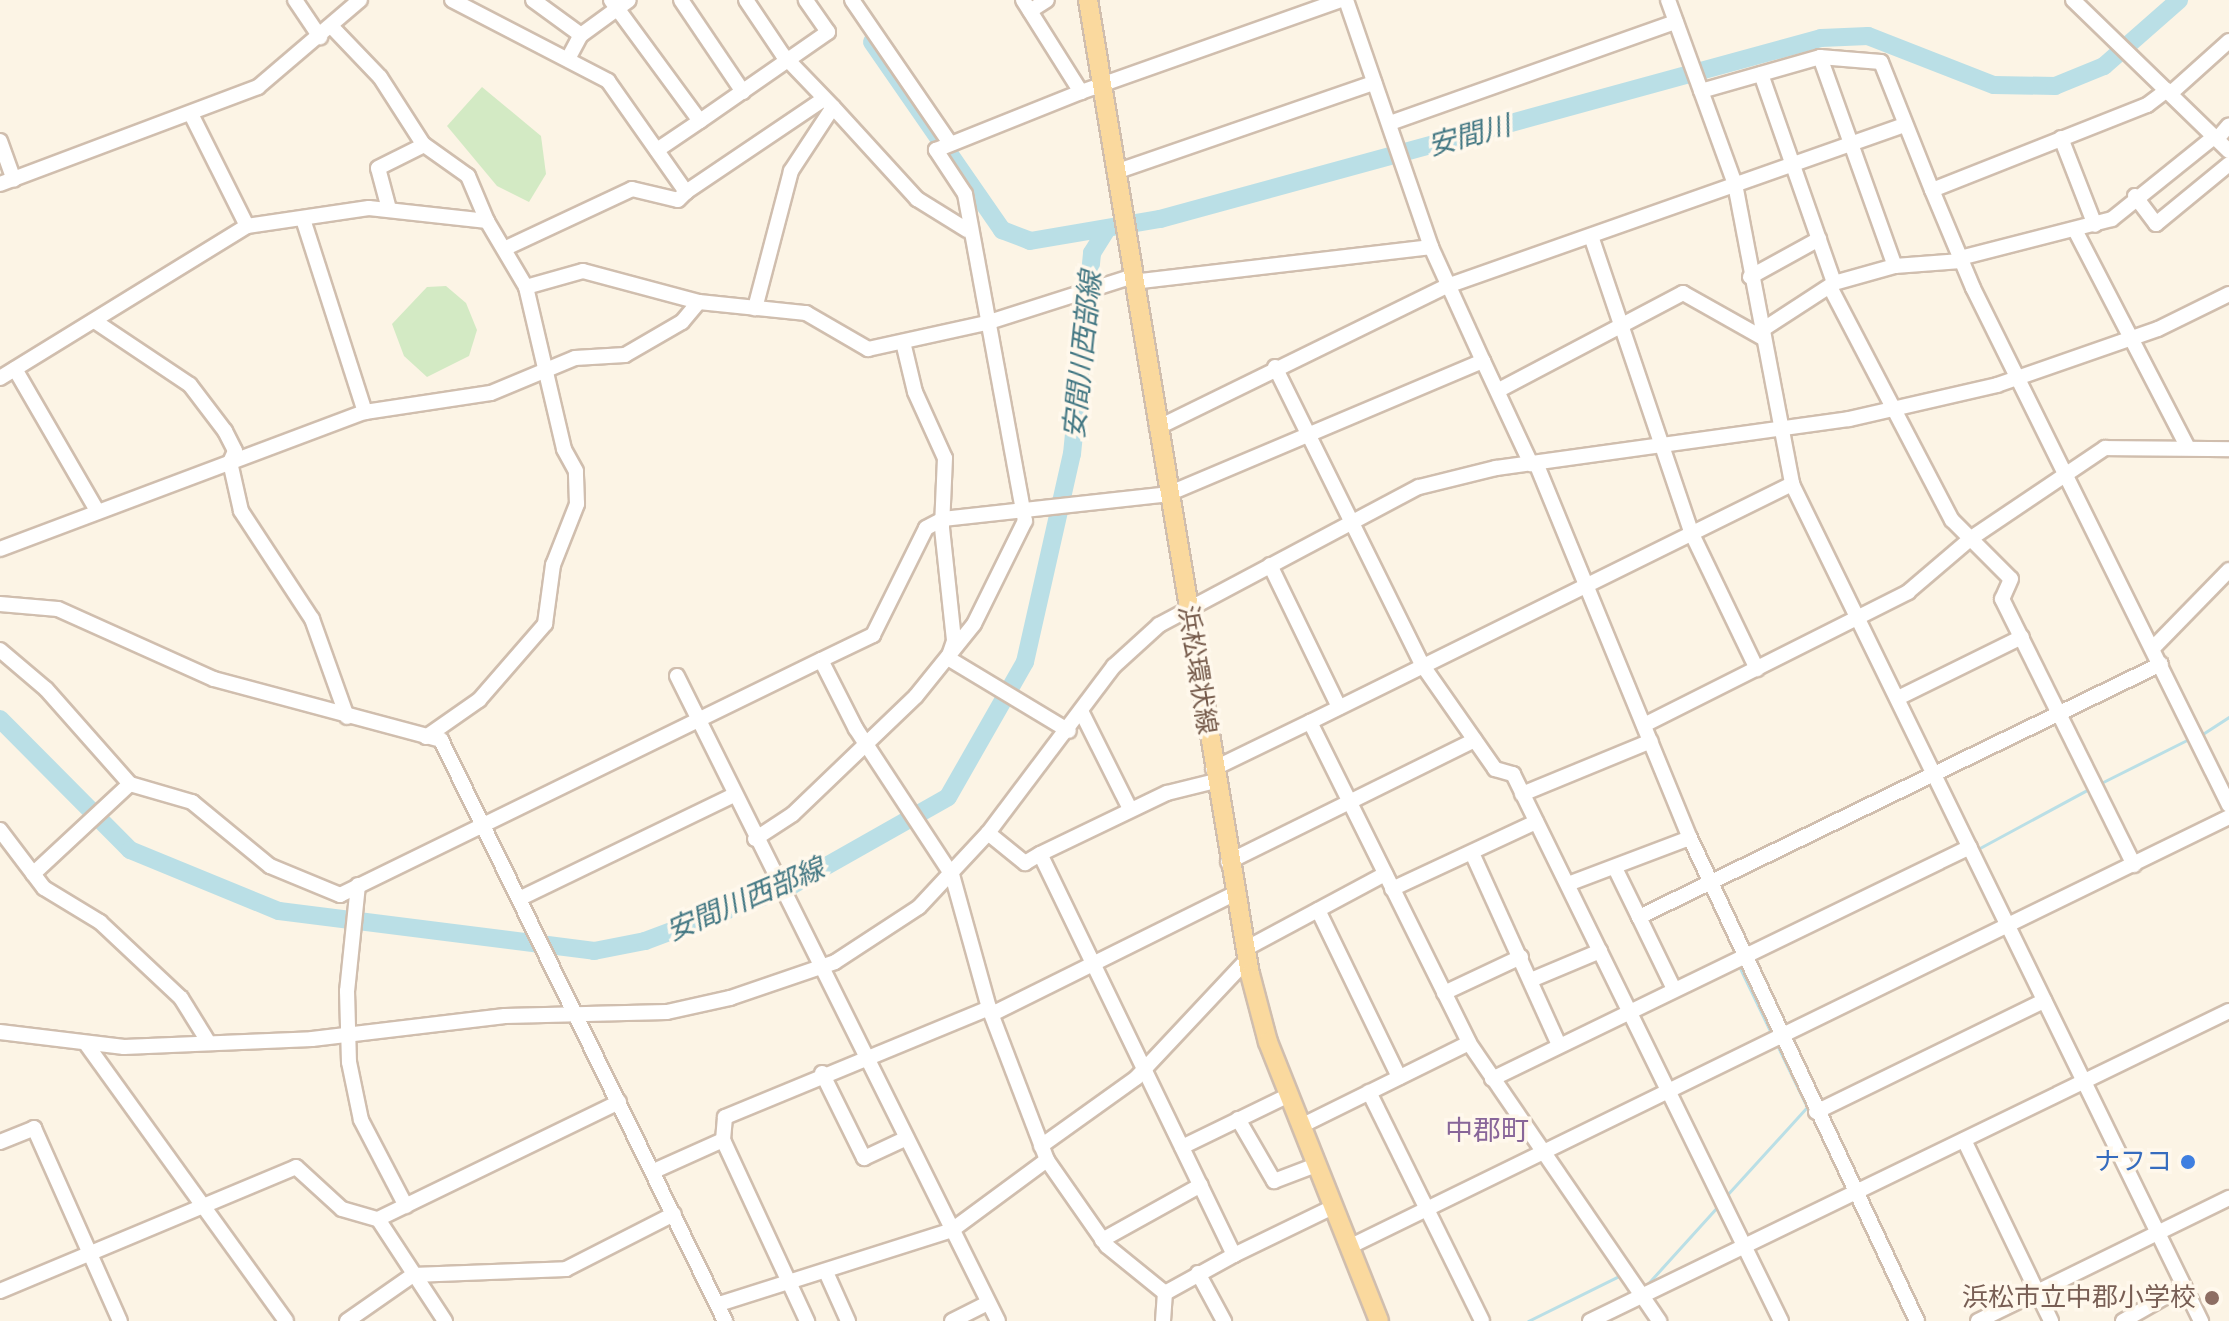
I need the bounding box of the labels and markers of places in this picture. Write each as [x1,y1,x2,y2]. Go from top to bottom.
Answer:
place label: ナフコ [2094,1146,2172,1178]
marker: ナフコ [2179,1153,2197,1171]
place label: 浜松市立中郡小学校 [1962,1282,2196,1314]
marker: 浜松市立中郡小学校 [2203,1289,2221,1307]

